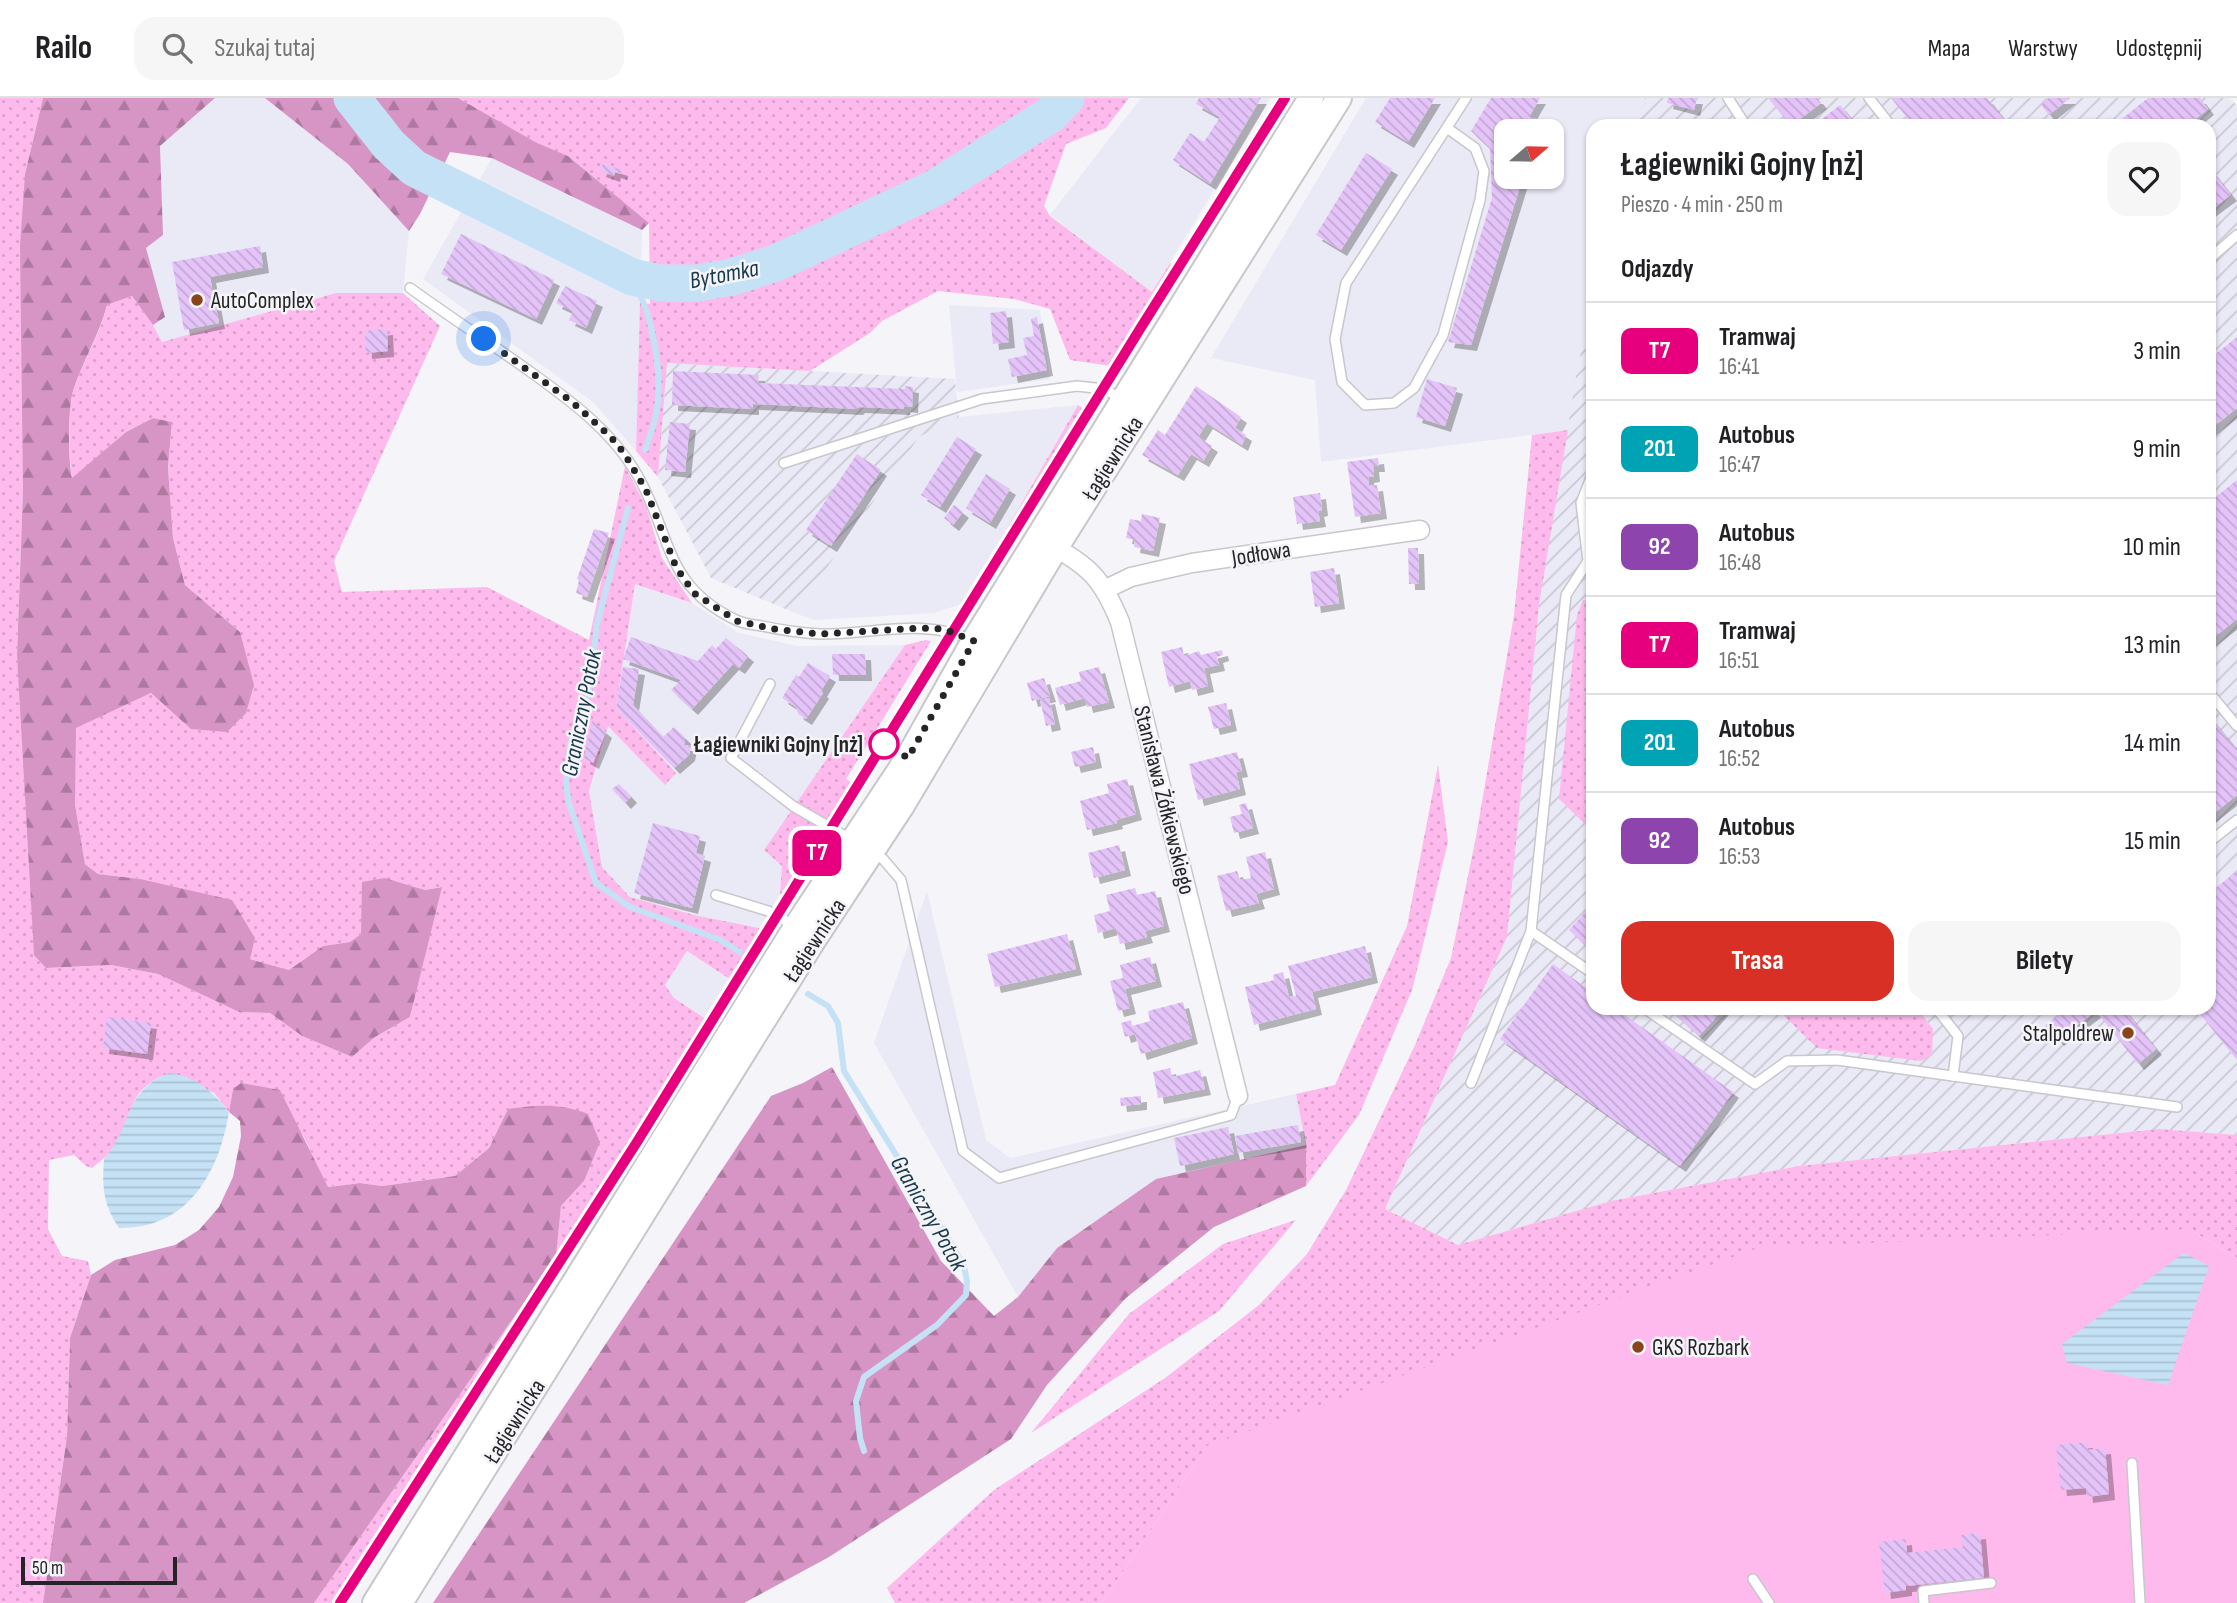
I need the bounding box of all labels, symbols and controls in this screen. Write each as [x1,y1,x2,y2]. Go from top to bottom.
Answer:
search box [134,17,624,80]
text: Railo [35,28,92,68]
icon: search [158,29,196,67]
text: Szukaj tutaj [214,33,315,64]
text: Mapa [1928,34,1970,63]
text: Warstwy [2008,34,2078,63]
text: Udostępnij [2116,34,2202,63]
north arrow [1494,119,1564,189]
map controls [1494,119,1564,189]
button: heart [2107,142,2181,216]
text: Łagiewniki Gojny [nż] [1621,145,1863,185]
text: Pieszo · 4 min · 250 m [1621,191,1783,219]
water label: Bytomka [687,254,761,295]
text: Odjazdy [1621,254,1693,285]
place label: AutoComplex [210,287,314,315]
marker: AutoComplex [189,292,205,308]
your location [466,321,501,356]
text: Tramwaj [1719,322,1796,353]
text: T7 [1649,336,1670,365]
text: 3 min [2133,336,2181,367]
text: 16:41 [1719,353,1759,381]
street label: Łagiewnicka [1076,411,1150,507]
text: Autobus [1719,420,1795,451]
text: 201 [1644,434,1675,463]
text: 9 min [2133,434,2181,465]
text: 16:47 [1719,451,1760,479]
text: Autobus [1719,518,1795,549]
text: 92 [1649,532,1670,561]
text: 10 min [2124,532,2181,563]
street label: Jodłowa [1229,536,1293,573]
text: 16:48 [1719,549,1761,577]
text: Tramwaj [1719,616,1796,647]
text: T7 [1649,630,1670,659]
text: 13 min [2124,630,2181,661]
water label: Graniczny Potok [555,646,608,779]
text: 16:51 [1719,647,1759,675]
street label: Stanisława Żółkiewskiego [1127,703,1201,897]
text: Autobus [1719,714,1795,745]
text: 201 [1644,728,1675,757]
text: 14 min [2124,728,2181,759]
marker: Łagiewniki Gojny [nż] [869,729,899,759]
place label: Łagiewniki Gojny [nż] [693,731,863,759]
text: 16:52 [1719,745,1760,773]
text: Autobus [1719,812,1795,843]
text: 92 [1649,826,1670,855]
text: 15 min [2125,826,2181,857]
line badge: T7 [786,830,848,876]
text: T7 [806,838,828,867]
text: 16:53 [1719,843,1760,871]
street label: Łagiewnicka [777,894,852,988]
button: Trasa [1621,921,1894,1001]
button: Bilety [1908,921,2181,1001]
place label: Stalpoldrew [2023,1020,2114,1048]
marker: Stalpoldrew [2120,1025,2136,1041]
water label: Graniczny Potok [884,1150,974,1277]
place label: GKS Rozbark [1652,1334,1749,1362]
marker: GKS Rozbark [1630,1339,1646,1355]
street label: Łagiewnicka [478,1374,552,1470]
scale bar [21,1554,177,1586]
text: 50 m [32,1557,63,1580]

